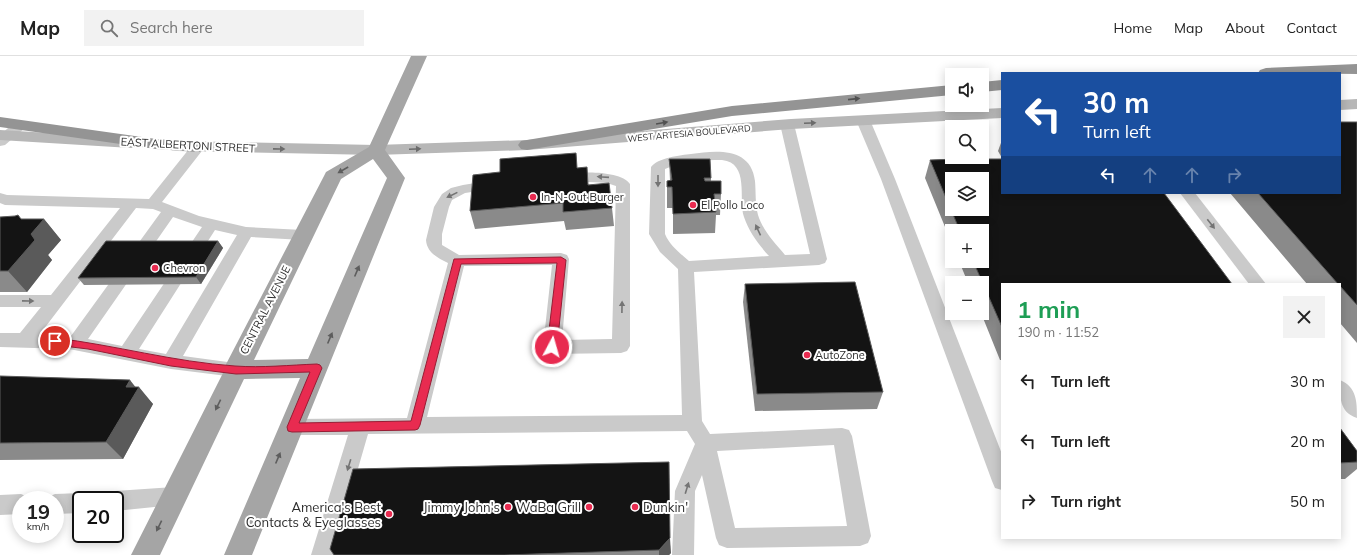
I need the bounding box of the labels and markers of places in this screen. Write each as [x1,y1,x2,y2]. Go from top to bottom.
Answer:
place label: In-N-Out Burger [541,190,624,204]
marker: In-N-Out Burger [528,192,538,202]
place label: El Pollo Loco [701,198,764,212]
marker: El Pollo Loco [688,200,698,210]
place label: Chevron [163,261,205,275]
marker: Chevron [150,263,160,273]
pin [38,324,72,358]
place label: AutoZone [815,348,865,362]
marker: AutoZone [802,350,812,360]
place label: America's Best Contacts & Eyeglasses [246,499,381,530]
place label: Jimmy John's [423,499,500,515]
place label: WaBa Grill [516,499,581,515]
place label: Dunkin' [643,499,688,515]
marker: Jimmy John's [503,502,513,512]
marker: WaBa Grill [584,502,594,512]
marker: Dunkin' [630,502,640,512]
marker: America's Best Contacts & Eyeglasses [384,509,394,519]

